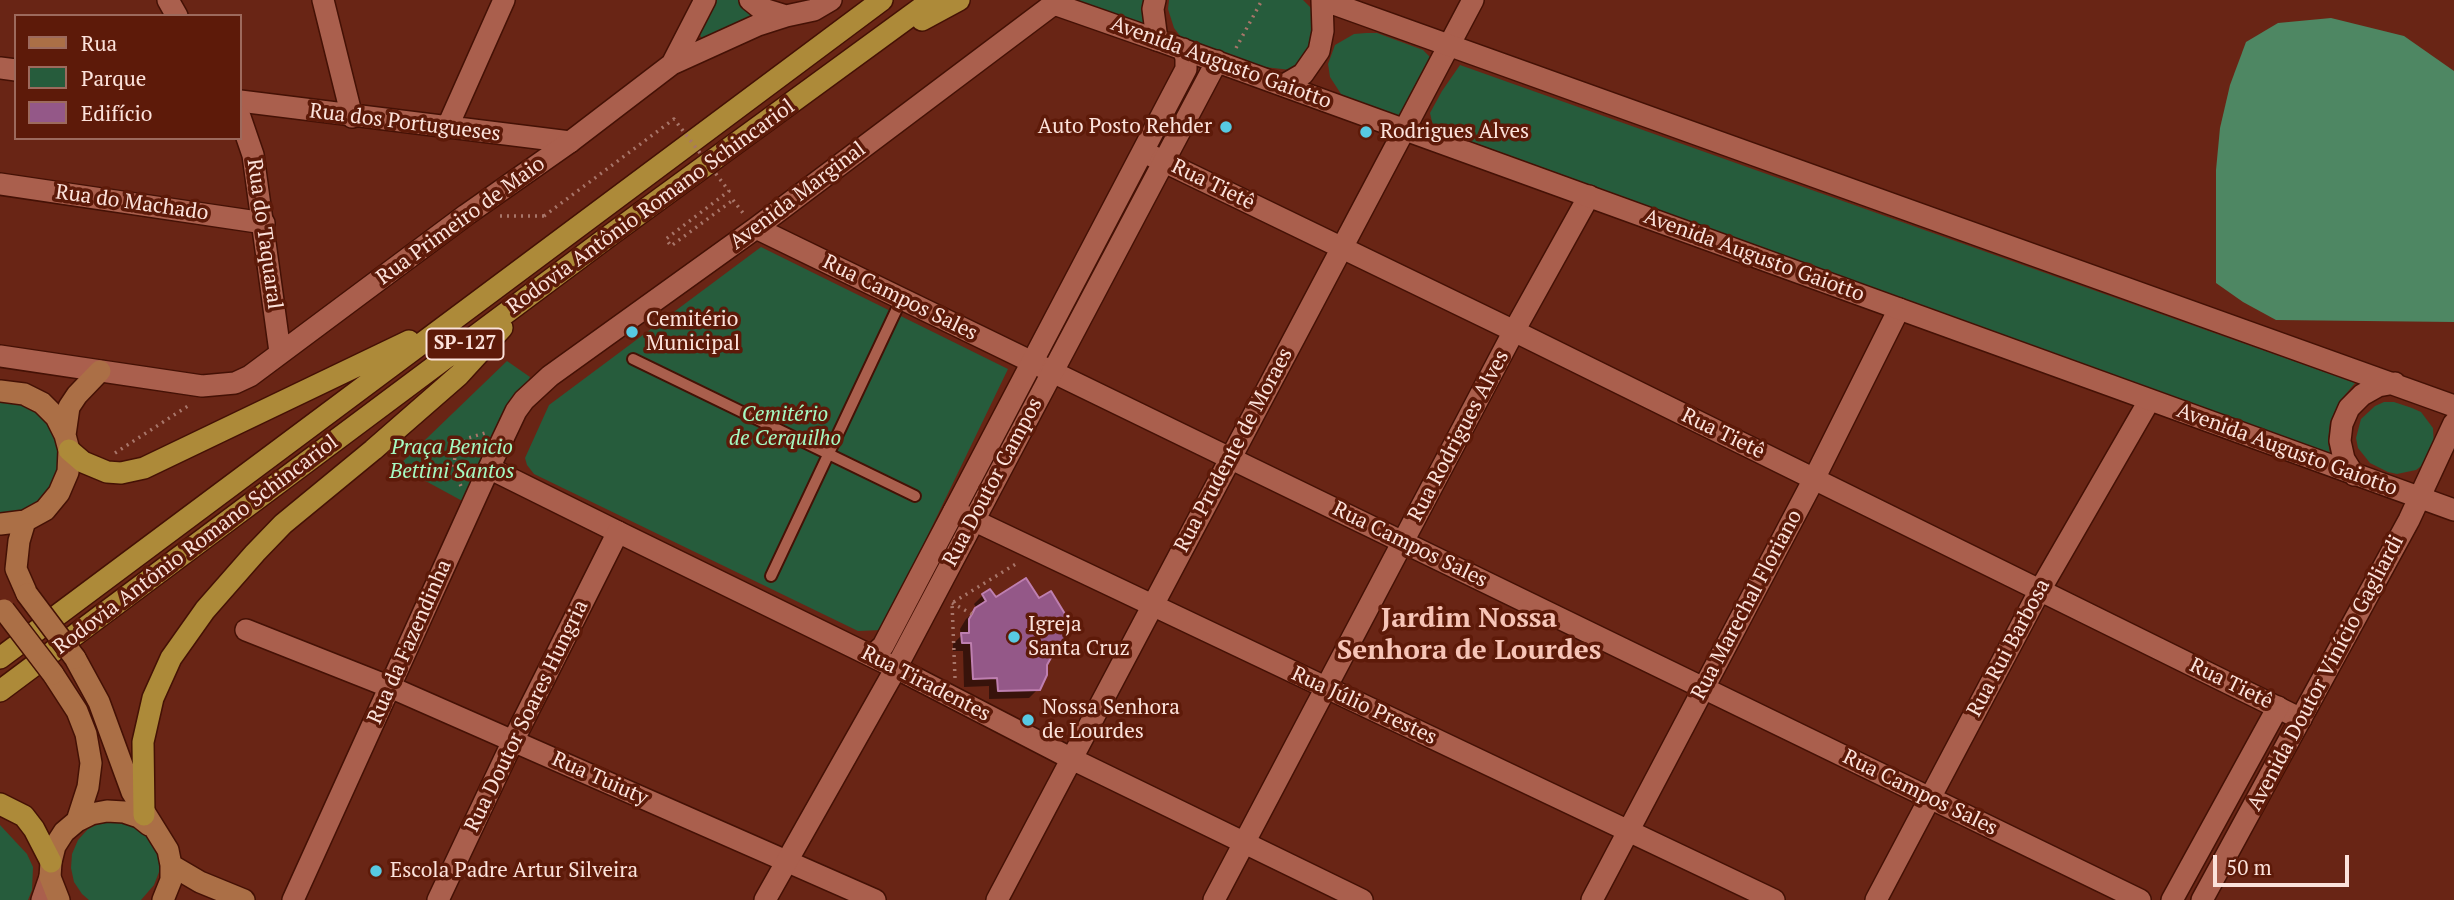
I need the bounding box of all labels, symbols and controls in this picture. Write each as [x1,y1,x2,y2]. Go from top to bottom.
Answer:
street label: Avenida Augusto Gaiotto [1107,11,1335,115]
legend [14,14,242,140]
text: Rua [81,29,117,57]
text: Parque [81,64,146,92]
street label: Rodovia Antônio Romano Schincariol [502,94,800,320]
text: Edifício [81,99,152,127]
street label: Rua dos Portugueses [308,99,502,147]
place label: Auto Posto Rehder [1038,114,1212,140]
marker: Auto Posto Rehder [1218,119,1234,135]
place label: Rodrigues Alves [1380,119,1529,145]
marker: Rodrigues Alves [1358,124,1374,140]
street label: Avenida Marginal [725,137,871,255]
street label: Rua Primeiro de Maio [372,151,550,291]
street label: Rua Tietê [1167,154,1259,216]
street label: Rua do Taquaral [241,157,287,311]
street label: Rua do Machado [54,180,210,226]
street label: Avenida Augusto Gaiotto [1640,204,1868,308]
street label: Rua Campos Sales [819,250,981,346]
place label: Cemitério Municipal [646,307,740,357]
marker: Cemitério Municipal [624,324,640,340]
road number: SP-127 [426,328,504,360]
street label: Rua Prudente de Moraes [1170,344,1298,556]
street label: Rua Rodrigues Alves [1403,346,1515,526]
street label: Rua Doutor Campos [938,393,1048,571]
street label: Avenida Augusto Gaiotto [2173,398,2401,502]
park label: Cemitério de Cerquilho [729,402,841,452]
street label: Rua Tietê [1677,403,1769,465]
street label: Rodovia Antônio Romano Schincariol [49,430,343,660]
park label: Praça Benicio Bettini Santos [389,435,515,485]
street label: Rua Campos Sales [1329,497,1491,593]
street label: Rua Marechal Floriano [1686,506,1808,704]
street label: Avenida Doutor Vinício Gagliardi [2242,531,2410,815]
street label: Rua da Fazendinha [363,556,457,728]
street label: Rua Rui Barbosa [1962,575,2056,721]
street label: Rua Doutor Soares Hungria [460,596,594,836]
district label: Jardim Nossa Senhora de Lourdes [1337,602,1601,668]
place label: Igreja Santa Cruz [1028,612,1130,662]
marker: Igreja Santa Cruz [1006,629,1022,645]
street label: Rua Tiradentes [857,641,995,727]
street label: Rua Tietê [2185,653,2277,715]
street label: Rua Júlio Prestes [1287,661,1441,751]
place label: Nossa Senhora de Lourdes [1042,695,1180,745]
marker: Nossa Senhora de Lourdes [1020,712,1036,728]
street label: Rua Campos Sales [1839,745,2001,841]
street label: Rua Tuiuty [548,747,652,811]
scale bar [2216,841,2352,885]
text: 50 m [2226,853,2272,881]
place label: Escola Padre Artur Silveira [390,858,638,884]
marker: Escola Padre Artur Silveira [368,863,384,879]

